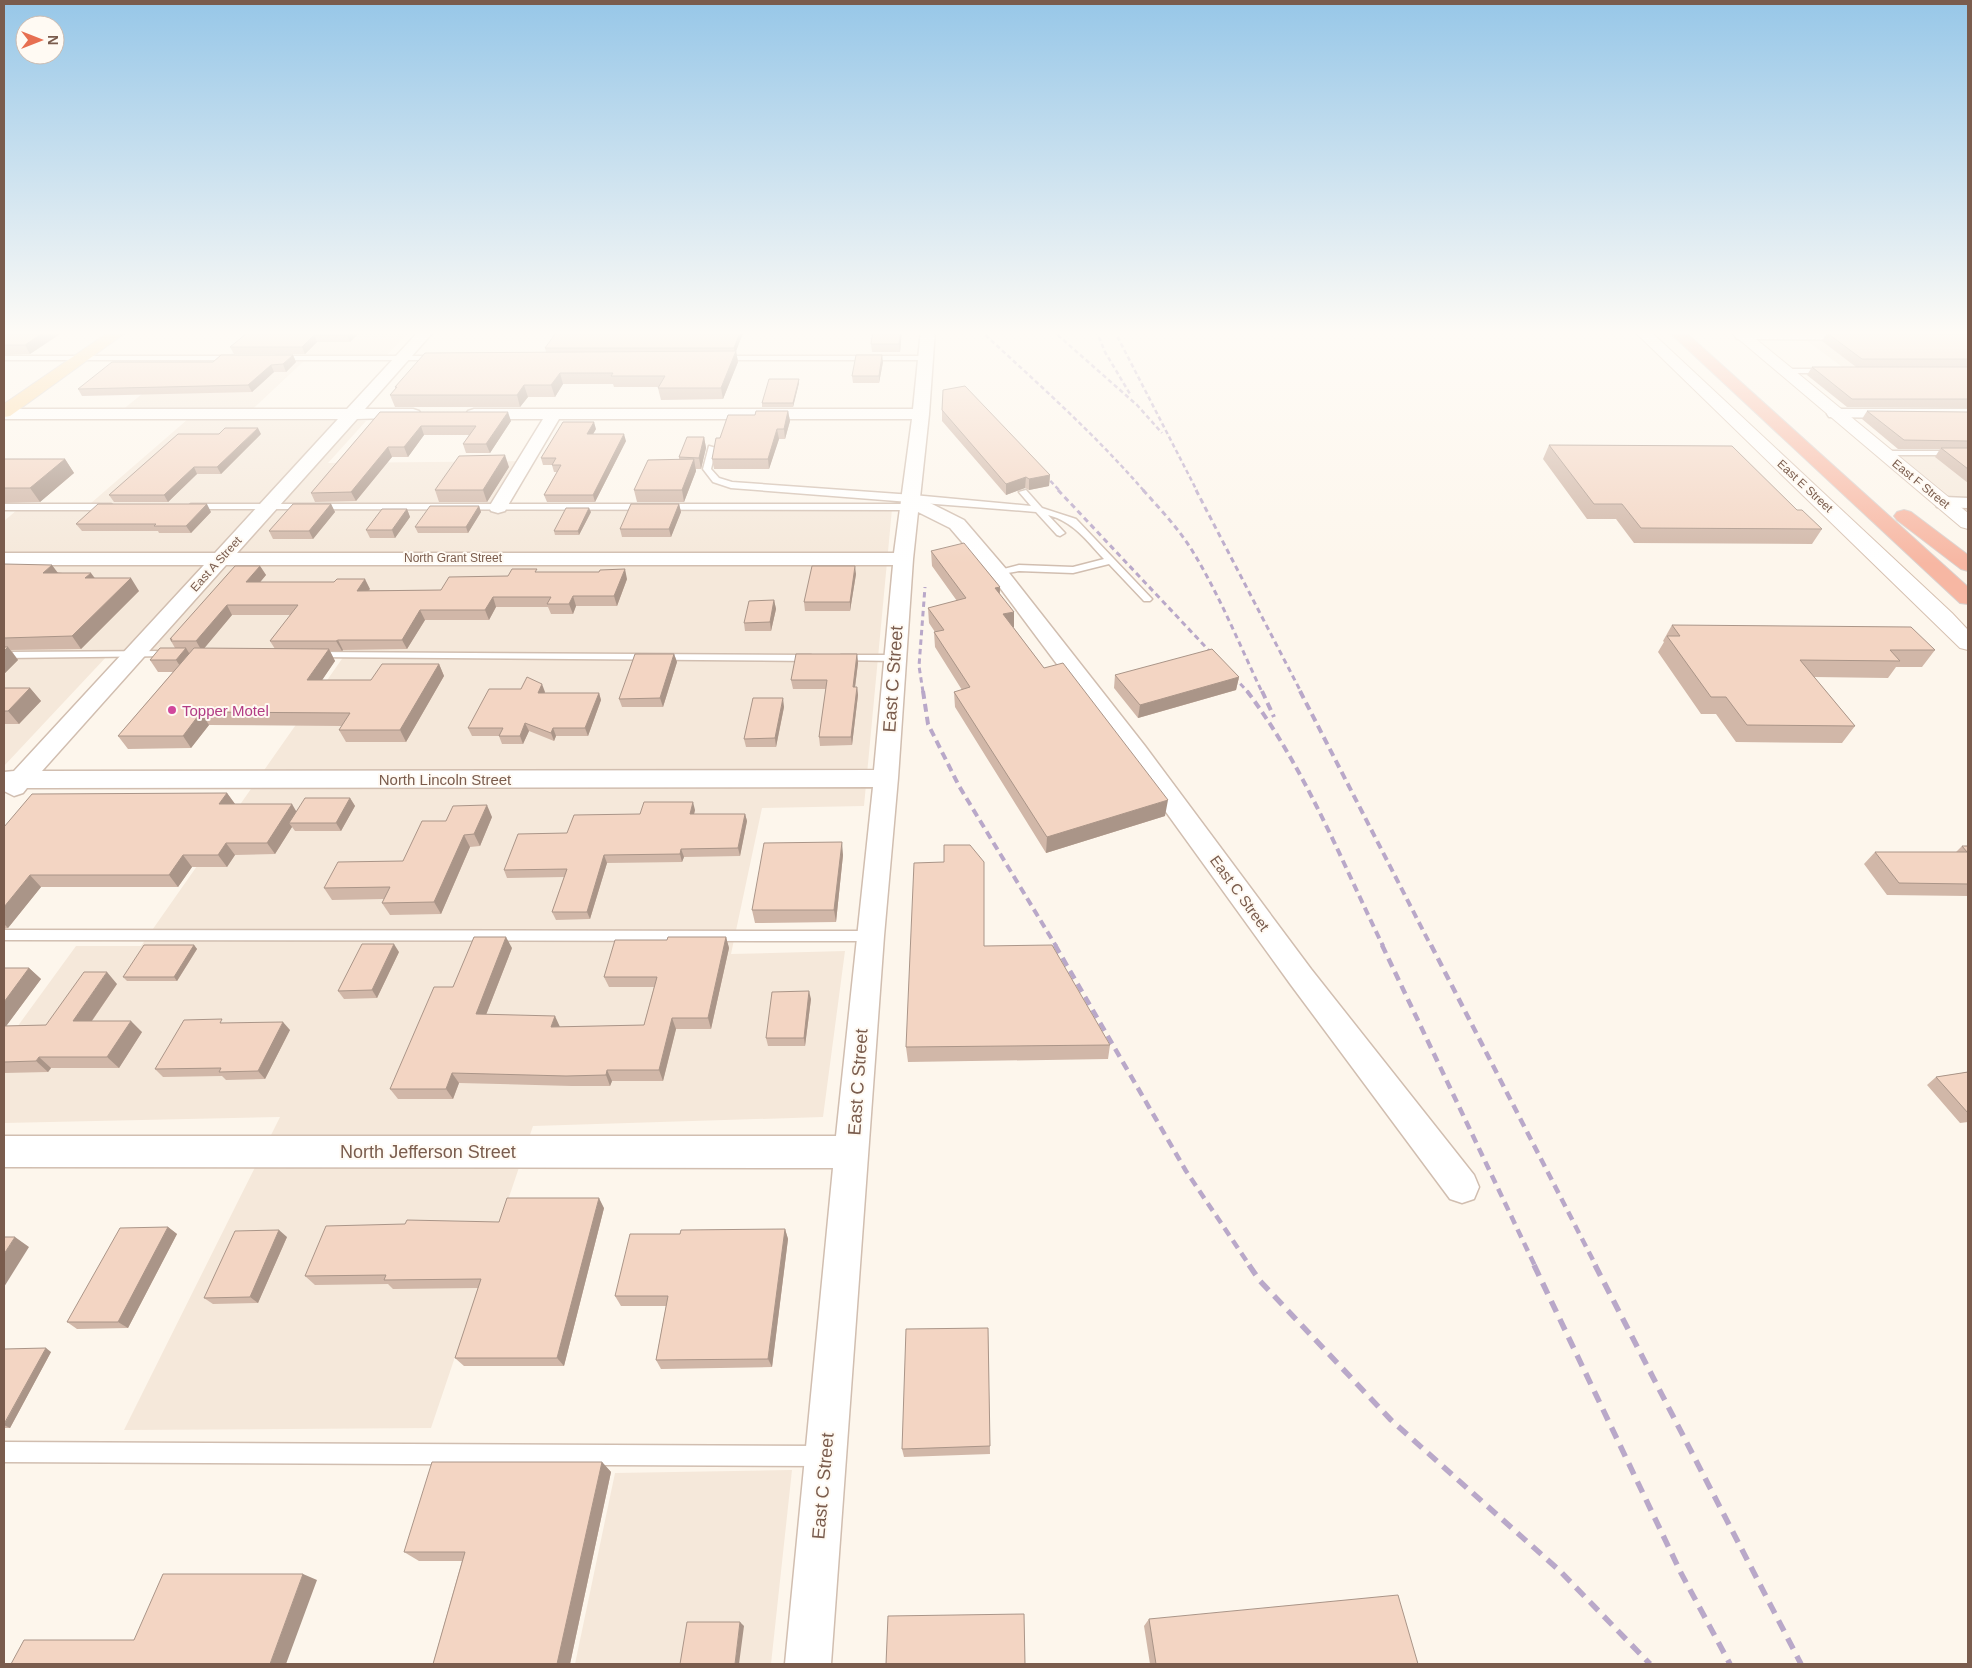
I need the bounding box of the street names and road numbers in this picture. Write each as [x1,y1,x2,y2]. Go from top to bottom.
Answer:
street label: East E Street [1774,457,1836,516]
street label: East F Street [1889,457,1953,512]
street label: East A Street [188,533,245,594]
street label: North Grant Street [404,551,503,565]
street label: East C Street [879,625,907,733]
street label: North Lincoln Street [379,771,512,788]
street label: East C Street [1207,852,1274,935]
street label: East C Street [844,1028,872,1136]
street label: North Jefferson Street [340,1142,516,1162]
street label: East C Street [808,1432,838,1540]

